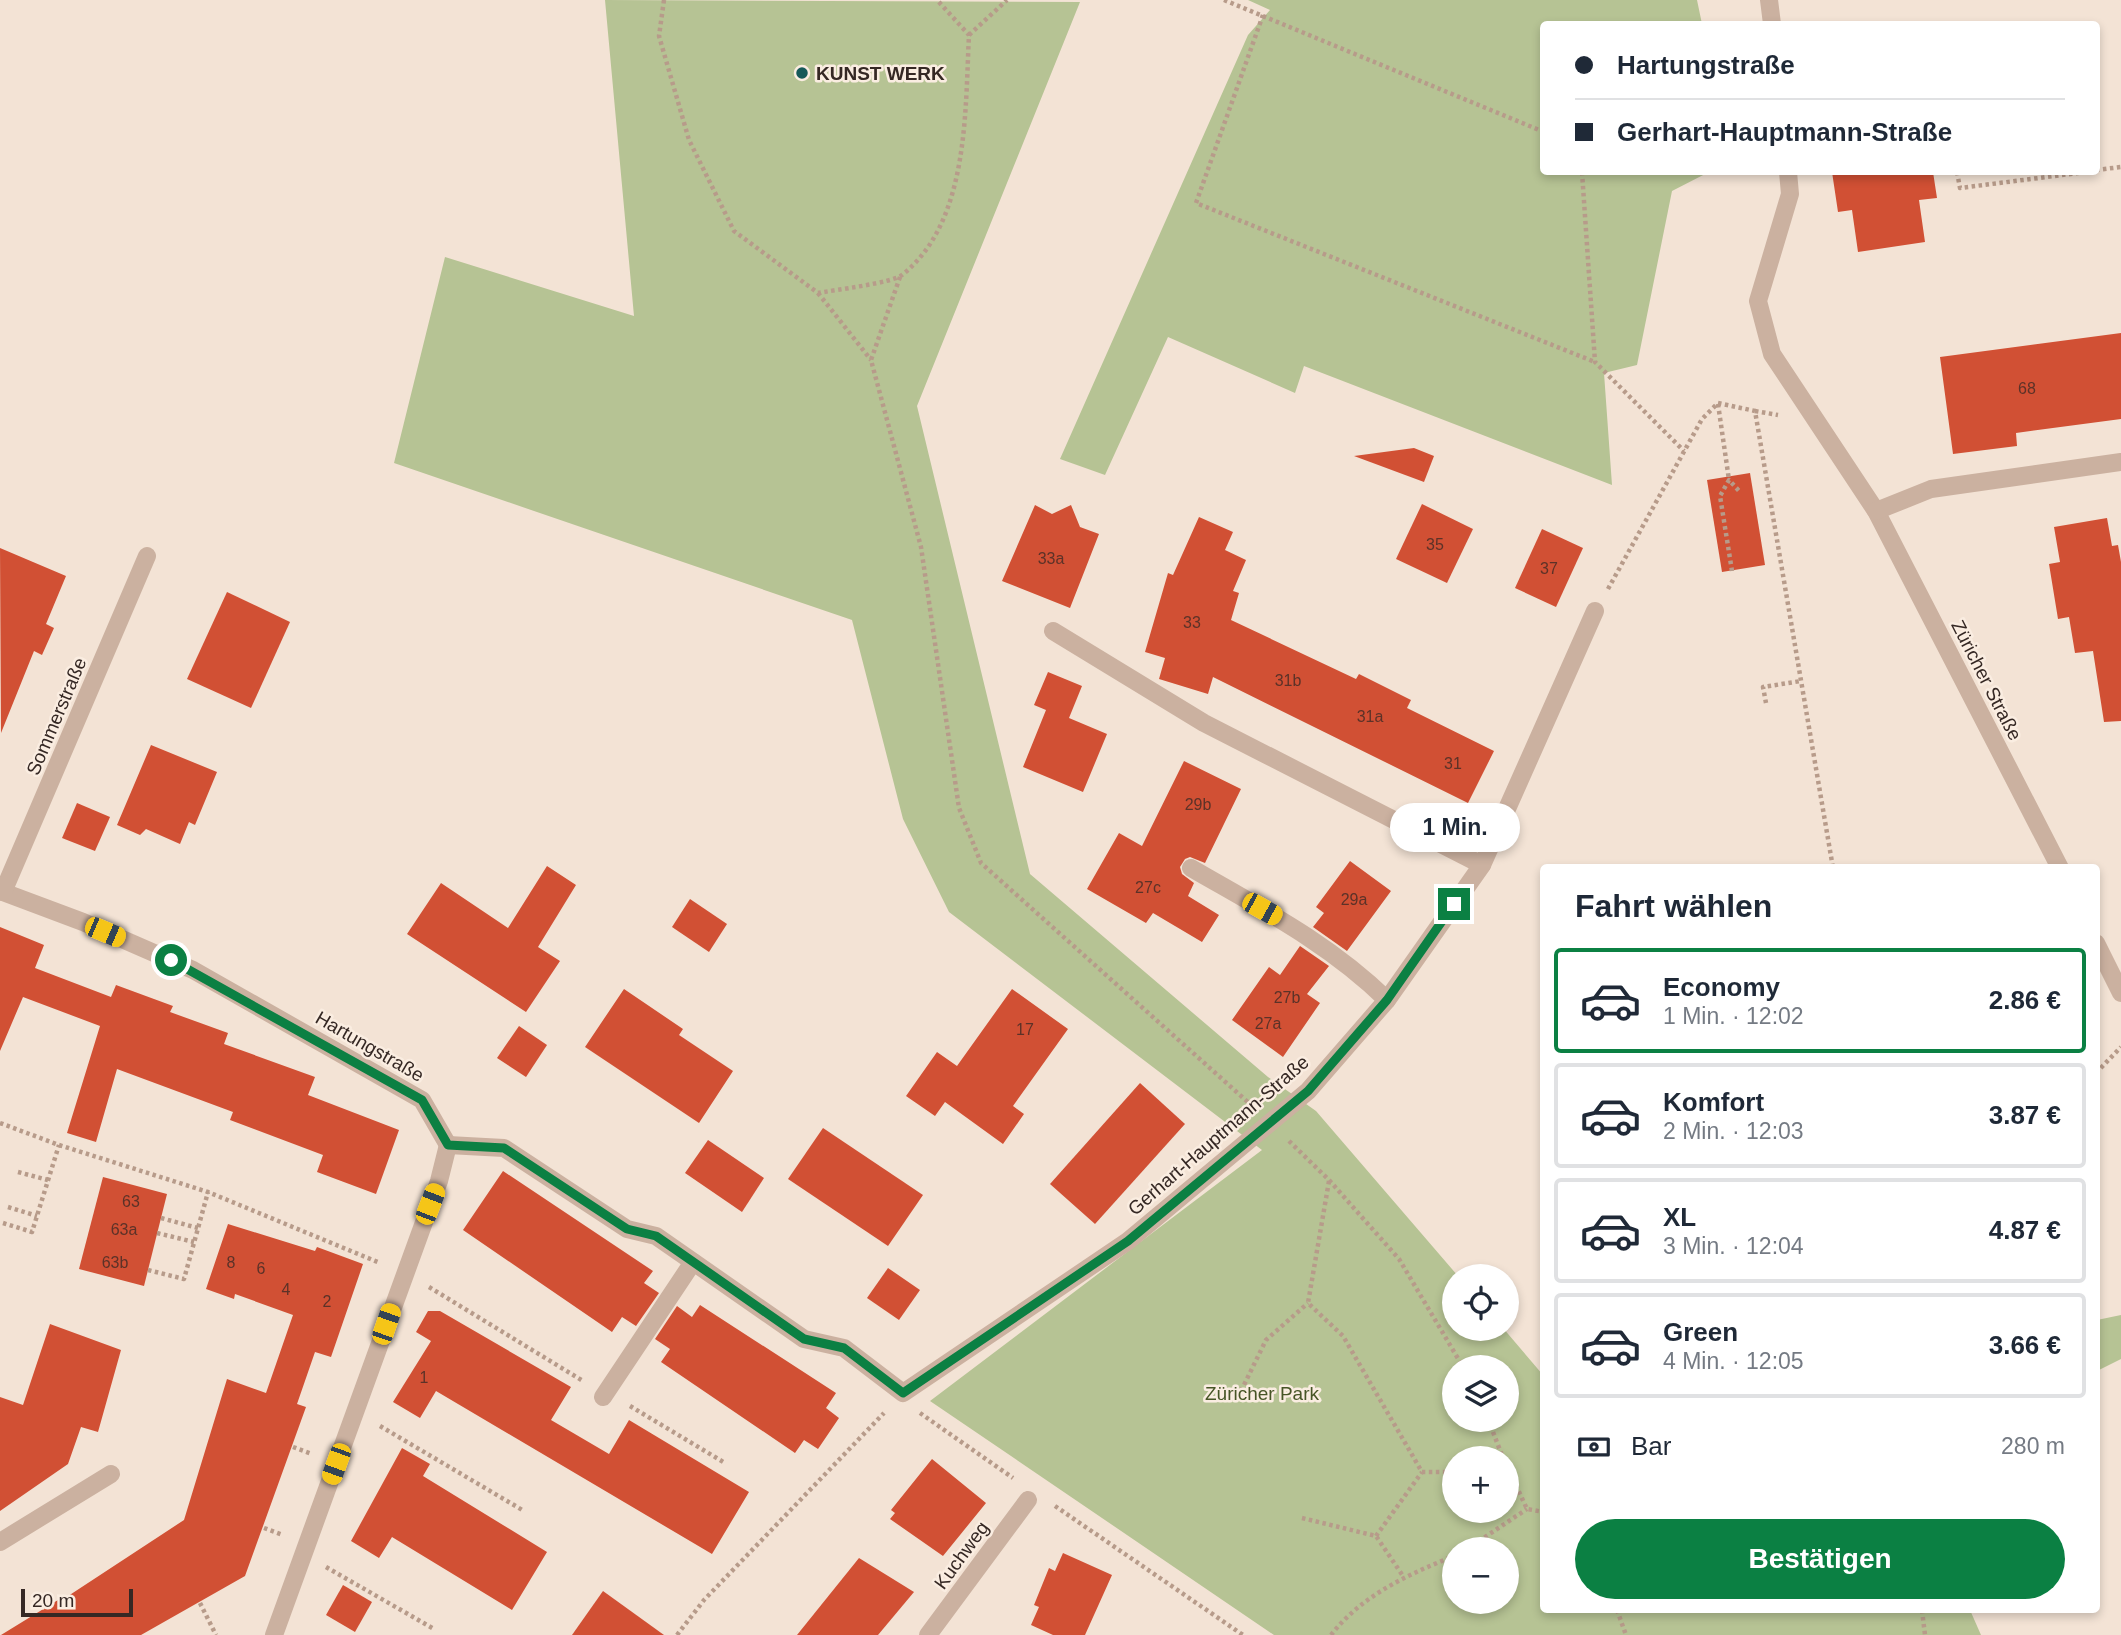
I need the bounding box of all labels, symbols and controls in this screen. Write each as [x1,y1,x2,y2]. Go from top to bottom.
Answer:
text: Hartungstraße [1617,50,1795,80]
place label: KUNST WERK [816,63,945,84]
marker: KUNST WERK [794,65,810,81]
text: Gerhart-Hauptmann-Straße [1617,117,1952,147]
house number: 68 [2018,380,2036,397]
house number: 35 [1426,536,1444,553]
house number: 33a [1038,550,1064,567]
house number: 37 [1540,560,1558,577]
house number: 33 [1183,614,1201,631]
street label: Züricher Straße [1947,617,2026,744]
street label: Sommerstraße [22,654,91,778]
house number: 31b [1275,672,1301,689]
house number: 31a [1357,708,1383,725]
house number: 31 [1444,755,1462,772]
house number: 29b [1185,796,1211,813]
callout: 1 Min. [1389,802,1519,852]
text: 1 Min. [1422,814,1488,840]
house number: 27c [1135,879,1161,896]
route end [1438,888,1470,920]
text: Fahrt wählen [1575,888,1772,924]
car [1239,890,1286,928]
house number: 29a [1341,891,1367,908]
car [82,914,129,950]
route start [155,944,187,976]
icon: car [1579,969,1642,1032]
text: Economy [1663,972,1780,1002]
text: 2.86 € [1989,985,2061,1015]
house number: 27b [1274,989,1300,1006]
text: 1 Min. · 12:02 [1663,1003,1804,1029]
street label: Hartungstraße [312,1007,428,1086]
house number: 27a [1255,1015,1281,1032]
house number: 17 [1016,1021,1034,1038]
street label: Gerhart-Hauptmann-Straße [1124,1051,1313,1220]
icon: car [1579,1084,1642,1147]
text: Komfort [1663,1087,1764,1117]
text: 3.87 € [1989,1100,2061,1130]
text: 2 Min. · 12:03 [1663,1118,1804,1144]
car [413,1181,448,1227]
house number: 63 [122,1193,140,1210]
icon: car [1579,1199,1642,1262]
text: XL [1663,1202,1696,1232]
text: 4.87 € [1989,1215,2061,1245]
house number: 63a [111,1221,137,1238]
text: 3 Min. · 12:04 [1663,1233,1804,1259]
house number: 63b [102,1254,128,1271]
house number: 8 [227,1254,236,1271]
house number: 6 [257,1260,266,1277]
map controls [1442,1264,1519,1614]
button: locate [1442,1264,1519,1341]
house number: 4 [282,1281,291,1298]
house number: 2 [323,1293,332,1310]
car [370,1301,403,1347]
icon: car [1579,1314,1642,1377]
text: Green [1663,1317,1738,1347]
text: 3.66 € [1989,1330,2061,1360]
text: 4 Min. · 12:05 [1663,1348,1804,1374]
button: layers [1442,1355,1519,1432]
house number: 1 [420,1369,429,1386]
park label: Züricher Park [1205,1383,1320,1404]
icon: cash [1575,1428,1613,1466]
text: Bar [1631,1431,1671,1461]
text: 280 m [2001,1433,2065,1459]
car [319,1441,354,1487]
button: + [1442,1446,1519,1523]
street label: Kuchweg [930,1518,993,1593]
button: Bestätigen [1575,1519,2065,1599]
button: − [1442,1537,1519,1614]
scale bar [21,1586,133,1618]
text: 20 m [32,1590,74,1611]

